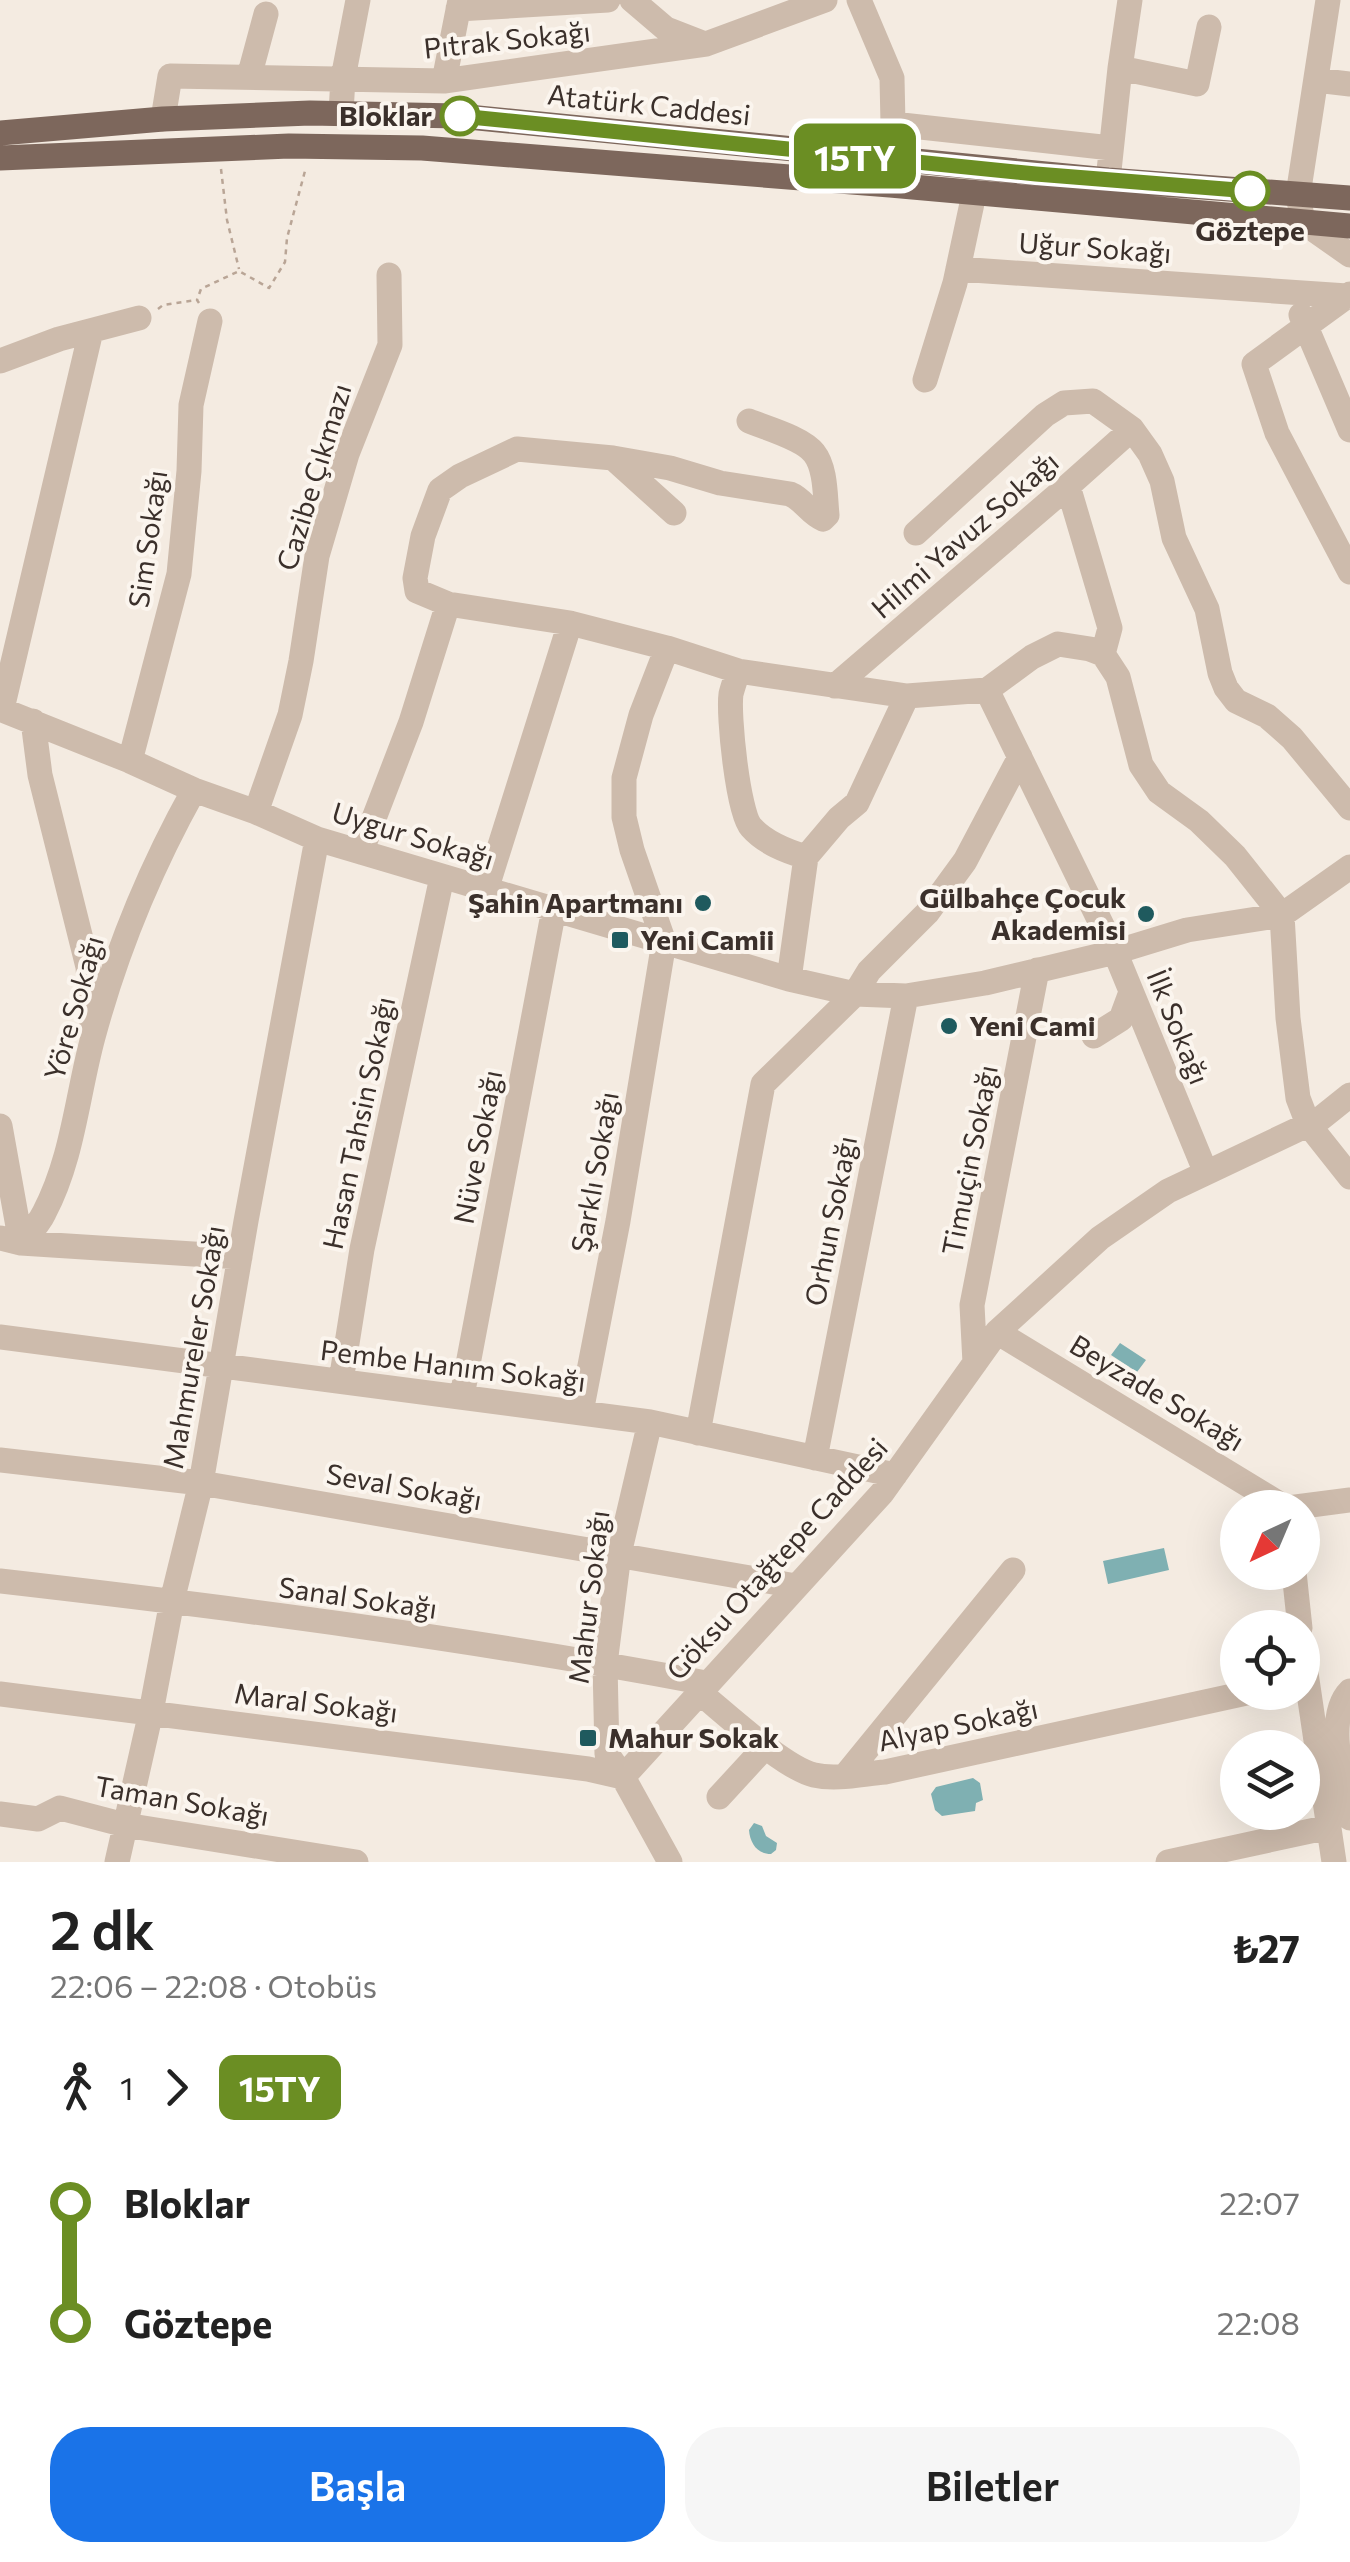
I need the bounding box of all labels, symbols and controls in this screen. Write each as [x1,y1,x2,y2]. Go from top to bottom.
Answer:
street label: Pıtrak Sokağı [422,13,592,65]
street label: Atatürk Caddesi [546,76,752,132]
marker: Bloklar [441,97,479,135]
place label: Bloklar [339,98,432,132]
line badge: 15TY [785,124,925,188]
text: 15TY [814,135,896,178]
marker: Göztepe [1231,172,1269,210]
place label: Göztepe [1195,213,1305,247]
street label: Uğur Sokağı [1017,225,1173,269]
street label: Cazibe Çıkmazı [269,379,358,574]
street label: Hilmi Yavuz Sokağı [864,444,1065,625]
street label: Sim Sokağı [121,468,174,610]
street label: Uygur Sokağı [328,794,498,876]
place label: Gülbahçe Çocuk Akademisi [919,880,1126,946]
place label: Şahin Apartmanı [468,885,683,919]
marker: Şahin Apartmanı [692,892,714,914]
marker: Gülbahçe Çocuk Akademisi [1135,903,1157,925]
place label: Yeni Camii [640,922,774,956]
marker: Yeni Camii [609,929,631,951]
street label: Yöre Sokağı [36,932,110,1084]
street label: İlk Sokağı [1141,964,1217,1089]
street label: Hasan Tahsin Sokağı [315,993,401,1252]
place label: Yeni Cami [969,1008,1096,1042]
marker: Yeni Cami [938,1015,960,1037]
street label: Timuçin Sokağı [934,1062,1004,1258]
street label: Nüve Sokağı [445,1067,509,1227]
street label: Şarklı Sokağı [563,1089,625,1255]
street label: Orhun Sokağı [797,1133,863,1309]
street label: Mahmureler Sokağı [155,1222,231,1471]
street label: Beyzade Sokağı [1064,1327,1251,1457]
street label: Pembe Hanım Sokağı [319,1332,588,1398]
street label: Göksu Otağtepe Caddesi [659,1430,894,1686]
street label: Seval Sokağı [324,1456,485,1516]
north arrow [1220,1490,1320,1590]
map controls [1220,1490,1320,1830]
street label: Mahur Sokağı [560,1508,616,1686]
street label: Sanal Sokağı [277,1569,440,1625]
button: locate [1220,1610,1320,1710]
street label: Maral Sokağı [232,1675,400,1729]
street label: Alyap Sokağı [875,1690,1041,1758]
place label: Mahur Sokak [608,1720,779,1754]
marker: Mahur Sokak [577,1727,599,1749]
button: layers [1220,1730,1320,1830]
street label: Taman Sokağı [93,1768,272,1832]
text: 2 dk [50,1894,155,1961]
text: ₺27 [1232,1924,1300,1971]
text: 22:06 – 22:08 · Otobüs [50,1965,377,2005]
icon: walk [50,2060,105,2115]
icon: forward [149,2060,204,2115]
text: 15TY [239,2066,321,2109]
text: 1 [120,2067,134,2107]
text: Bloklar [124,2179,250,2226]
text: 22:07 [1219,2182,1300,2222]
text: Göztepe [124,2299,272,2346]
text: 22:08 [1217,2302,1300,2342]
button: Başla [50,2427,665,2542]
button: Biletler [685,2427,1300,2542]

